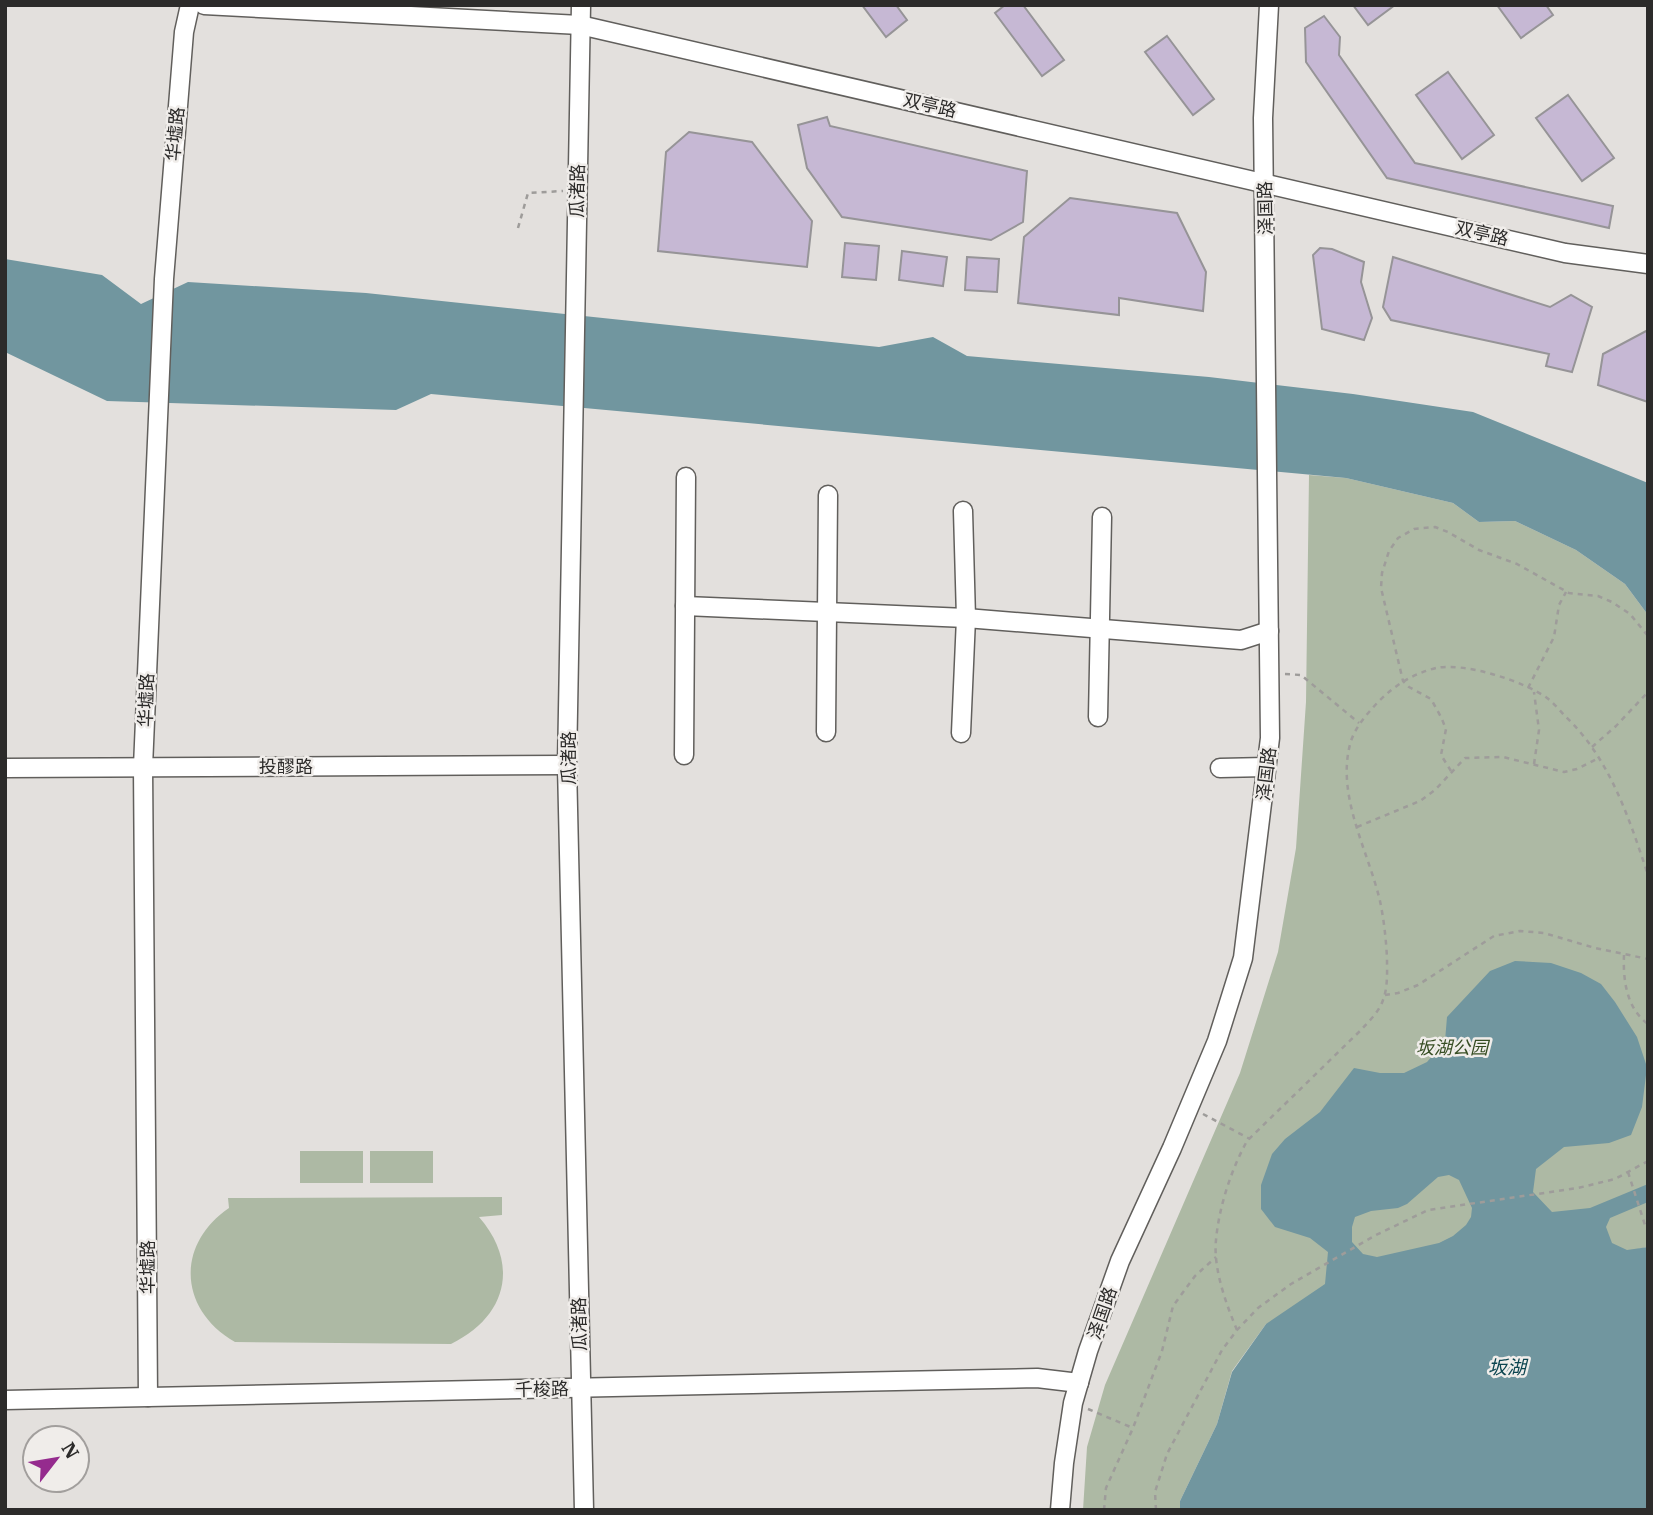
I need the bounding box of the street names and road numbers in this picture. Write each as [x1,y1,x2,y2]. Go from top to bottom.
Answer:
street label: 双亭路 [901,88,959,122]
street label: 华墟路 [161,106,189,162]
street label: 瓜渚路 [565,164,589,218]
street label: 泽国路 [1253,181,1277,235]
street label: 双亭路 [1453,216,1511,250]
street label: 华墟路 [134,673,158,727]
street label: 瓜渚路 [557,731,580,785]
street label: 泽国路 [1251,746,1281,802]
street label: 投醪路 [259,755,313,778]
street label: 华墟路 [136,1240,159,1294]
street label: 泽国路 [1082,1284,1122,1342]
street label: 瓜渚路 [567,1297,591,1351]
street label: 千梭路 [515,1377,569,1401]

